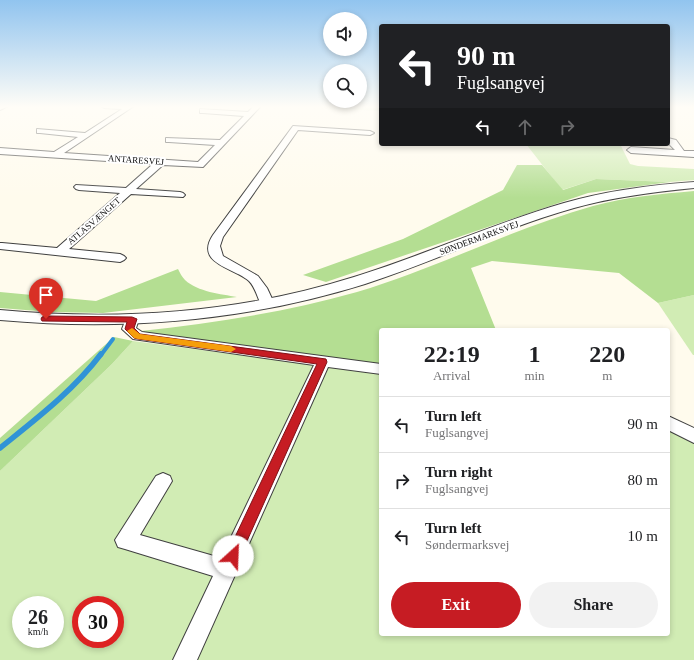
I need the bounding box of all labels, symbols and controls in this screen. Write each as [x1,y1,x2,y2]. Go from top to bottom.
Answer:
map controls [323,12,367,108]
button: sound [323,12,367,56]
icon: left [391,40,443,92]
text: 90 m [457,40,515,71]
button: search [323,64,367,108]
text: Fuglsangvej [457,73,545,93]
icon: left [472,116,494,138]
icon: ahead [514,116,536,138]
icon: right [556,116,578,138]
street label: ANTARESVEJ [108,153,165,167]
street label: ATLASVÆNGET [66,195,123,247]
street label: SØNDERMARKSVEJ [438,219,520,257]
pin [29,278,63,319]
icon: arrive [35,284,57,306]
text: 22:19 [424,341,480,367]
text: 1 [528,341,540,367]
text: 220 [589,341,625,367]
text: Arrival [433,368,470,383]
text: min [524,368,545,383]
text: m [602,368,612,383]
text: Turn left [425,408,482,424]
icon: left [391,414,413,436]
text: 90 m [628,416,658,432]
text: Fuglsangvej [425,425,489,440]
text: Turn right [425,464,492,480]
icon: right [391,470,413,492]
text: 80 m [628,472,658,488]
text: Fuglsangvej [425,481,489,496]
text: Turn left [425,520,482,536]
icon: left [391,526,413,548]
text: 10 m [628,528,658,544]
position arrow [212,535,254,577]
text: Søndermarksvej [425,537,509,552]
button: Exit [391,582,521,628]
button: Share [529,582,658,628]
speed limit sign: 30 [72,596,124,648]
text: 26 [28,606,48,628]
text: km/h [28,626,48,637]

